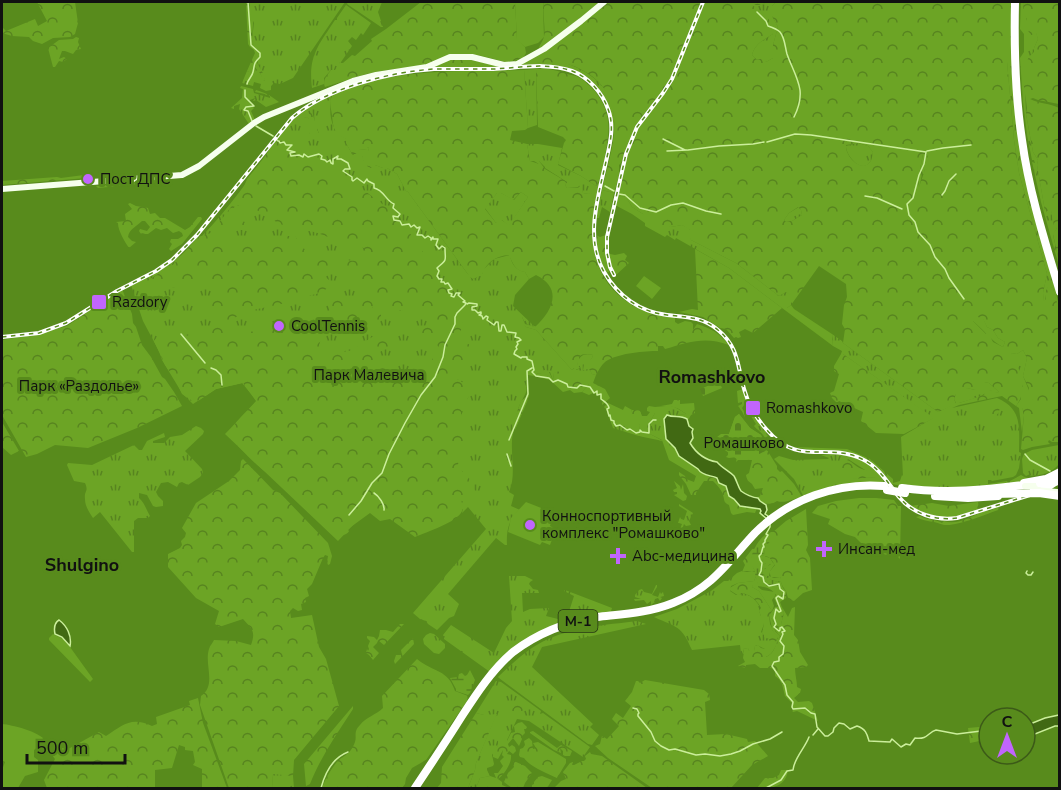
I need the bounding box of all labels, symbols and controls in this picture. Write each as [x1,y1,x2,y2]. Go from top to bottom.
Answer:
place label: Пост ДПС [100,169,171,189]
marker: Пост ДПС [81,172,95,186]
place label: Razdory [112,292,168,312]
marker: Razdory [90,293,108,311]
place label: CoolTennis [291,316,365,336]
marker: CoolTennis [272,319,286,333]
park label: Парк Малевича [313,365,425,385]
district label: Romashkovo [659,365,765,389]
park label: Парк «Раздолье» [19,376,139,396]
place label: Romashkovo [766,398,852,418]
marker: Romashkovo [744,399,762,417]
park label: Ромашково [704,433,784,453]
place label: Конноспортивный комплекс "Ромашково" [542,506,705,543]
marker: Конноспортивный комплекс "Ромашково" [523,518,537,532]
place label: Инсан-мед [838,539,915,559]
marker: Инсан-мед [815,540,833,558]
place label: Abc-медицина [632,546,735,566]
marker: Abc-медицина [609,547,627,565]
district label: Shulgino [45,553,119,577]
road number: М-1 [558,610,598,632]
north arrow [977,706,1037,766]
text: С [1002,711,1013,733]
scale bar [27,727,124,765]
text: 500 m [36,736,88,760]

